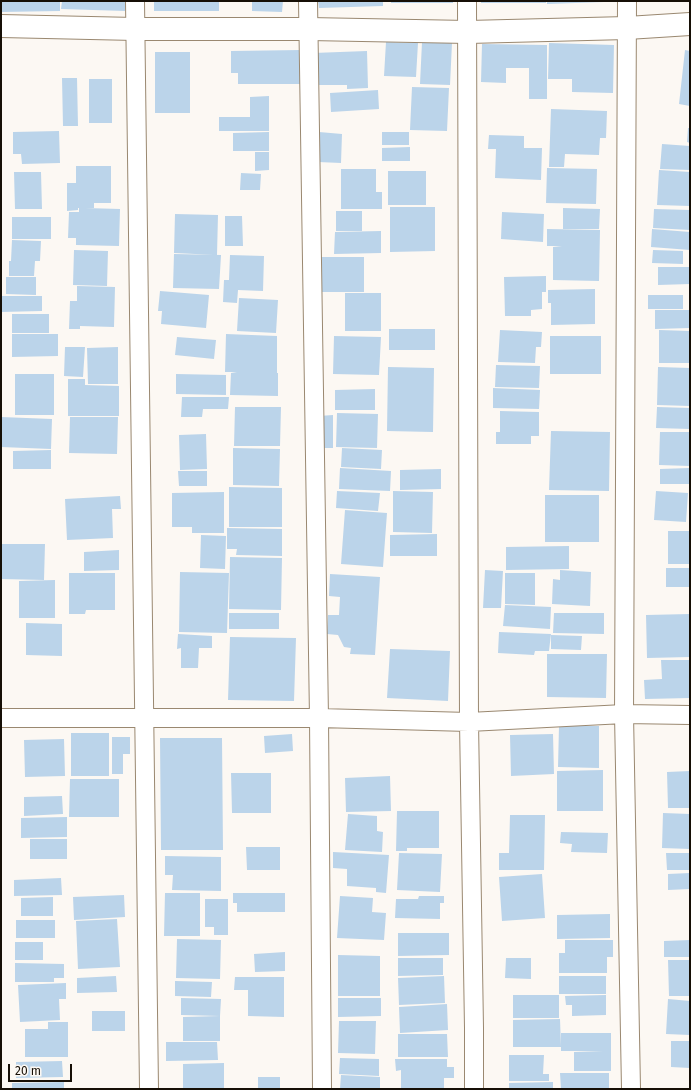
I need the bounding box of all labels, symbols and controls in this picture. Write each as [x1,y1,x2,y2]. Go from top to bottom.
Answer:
scale bar [10,1056,74,1082]
text: 20 m [15,1064,41,1078]

